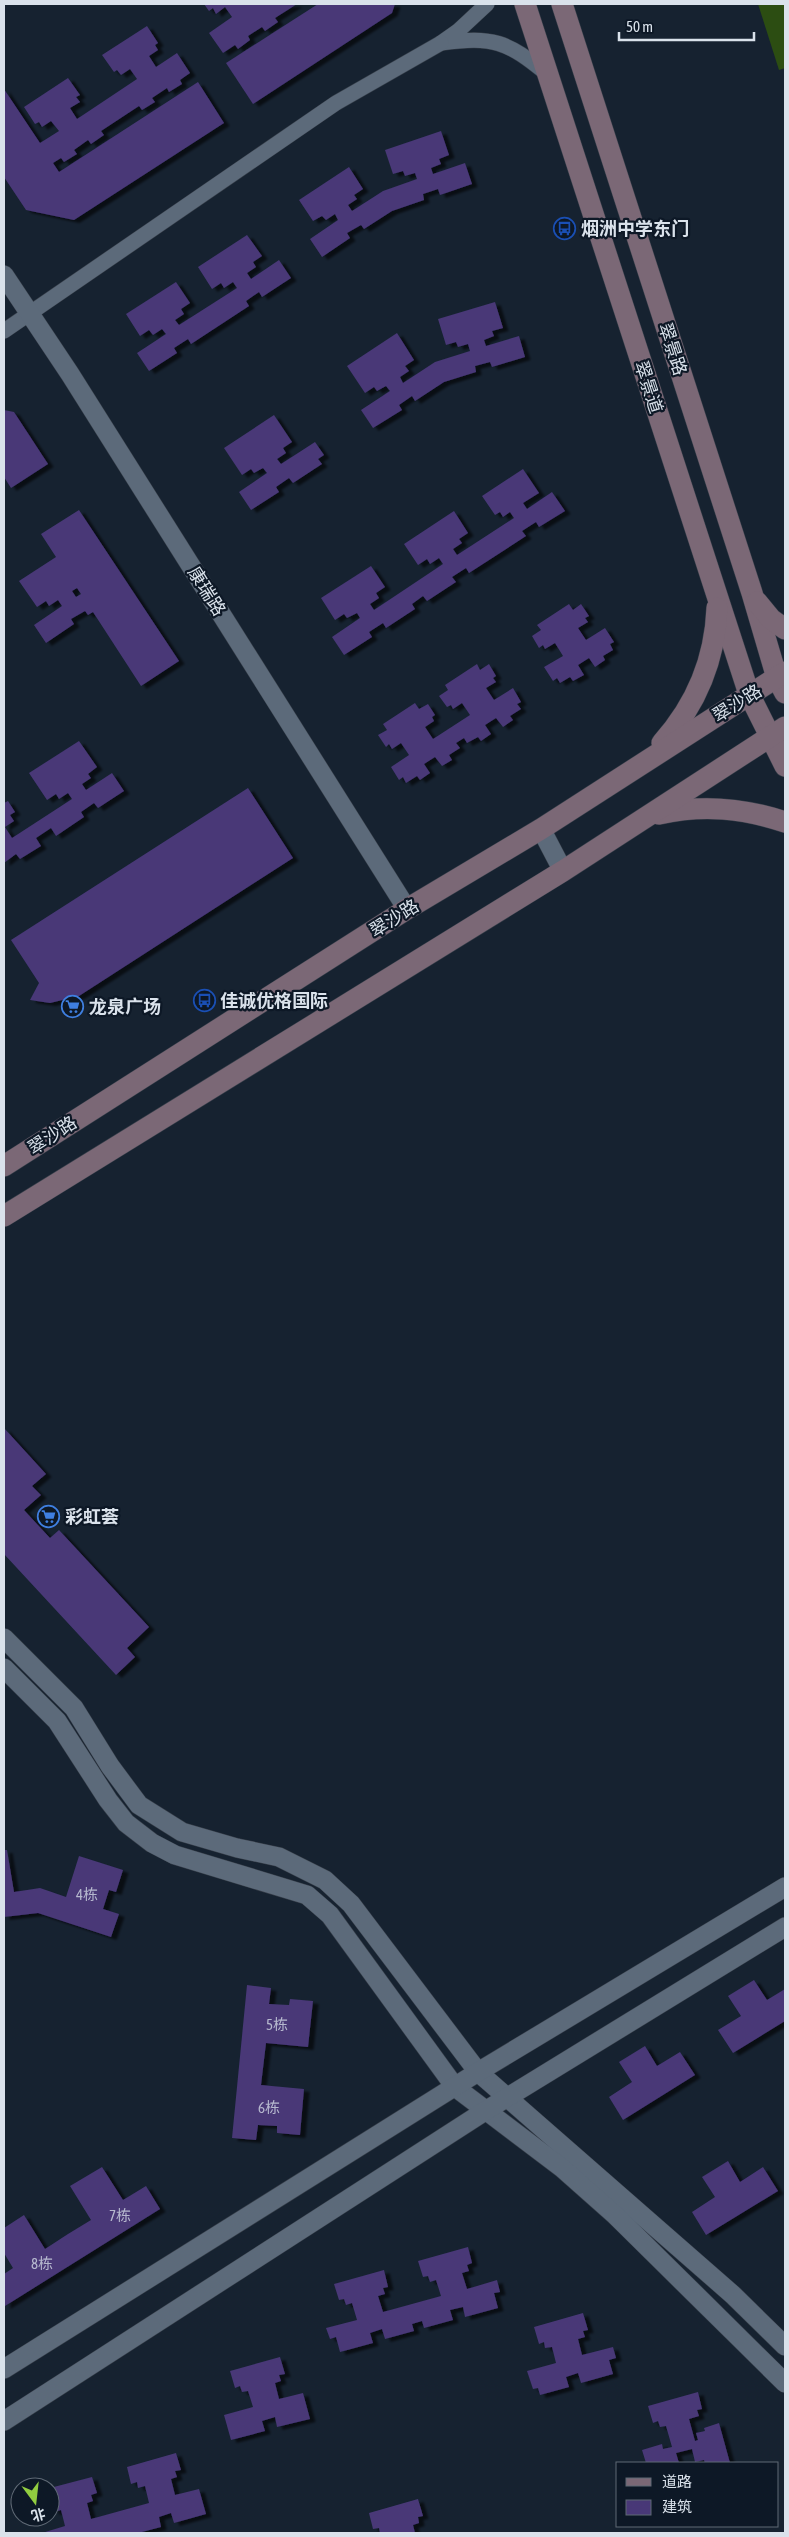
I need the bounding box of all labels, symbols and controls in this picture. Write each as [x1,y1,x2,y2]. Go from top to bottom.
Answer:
scale bar [619,10,754,42]
text: 50 m [626,18,653,35]
bus stop icon: 烟洲中学东门 [553,216,577,240]
place label: 烟洲中学东门 [581,218,689,239]
street label: 翠景路 [655,320,691,378]
street label: 翠景道 [631,358,667,416]
street label: 康瑞路 [184,563,230,619]
street label: 翠沙路 [709,680,765,726]
street label: 翠沙路 [366,895,422,941]
bus stop icon: 佳诚优格国际 [192,988,216,1012]
place label: 佳诚优格国际 [220,990,328,1011]
supermarket icon: 龙泉广场 [61,994,85,1018]
place label: 龙泉广场 [89,996,161,1017]
street label: 翠沙路 [24,1111,80,1159]
supermarket icon: 彩虹荟 [37,1504,61,1528]
place label: 彩虹荟 [65,1506,119,1527]
house number: 4栋 [76,1886,98,1903]
house number: 5栋 [266,2016,288,2033]
house number: 6栋 [258,2099,280,2116]
house number: 7栋 [109,2207,131,2224]
house number: 8栋 [31,2255,53,2272]
legend [616,2462,779,2527]
text: 道路 [662,2473,692,2490]
north arrow [10,2477,60,2527]
text: 建筑 [662,2498,692,2515]
text: 北 [30,2505,47,2524]

